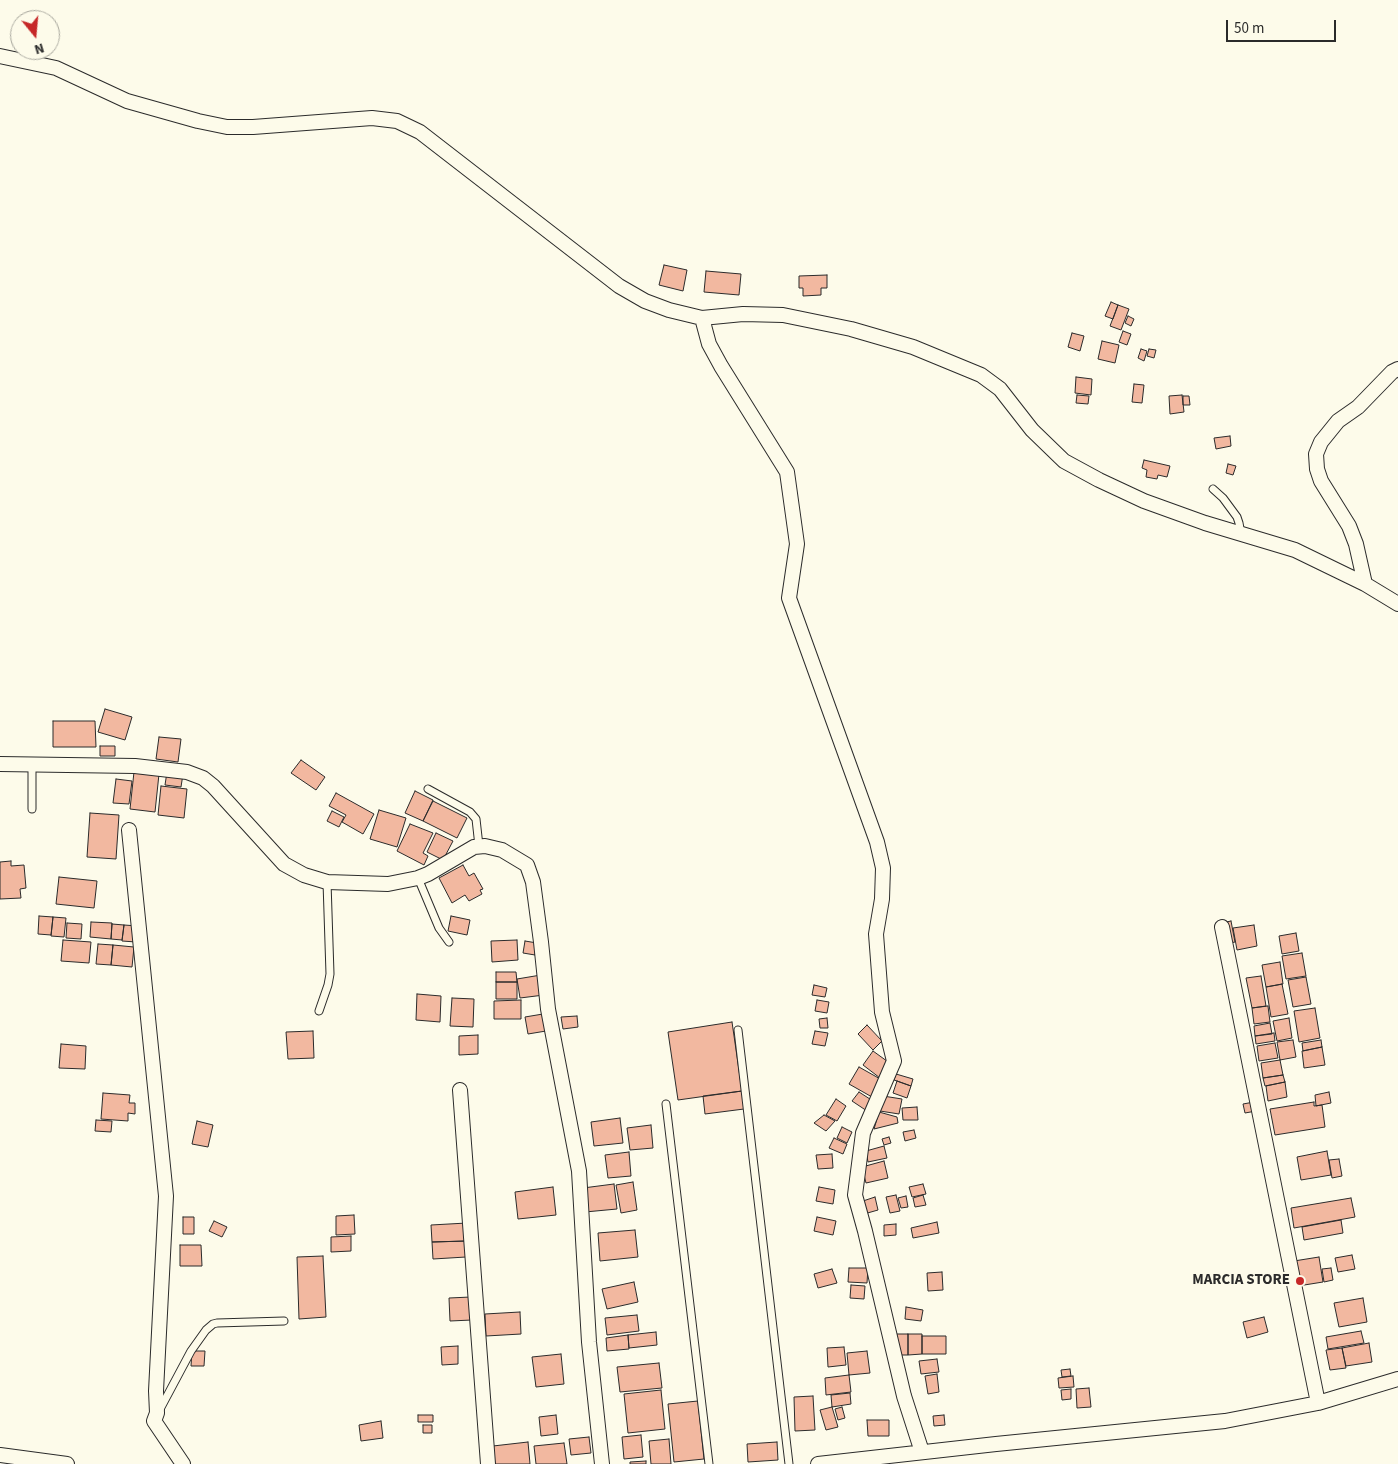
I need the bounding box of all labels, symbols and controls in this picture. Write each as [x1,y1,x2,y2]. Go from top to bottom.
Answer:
north arrow [10,10,60,60]
scale bar [1228,10,1338,42]
text: 50 m [1234,18,1264,39]
text: N [32,37,46,59]
place label: MARCIA STORE [1192,1272,1290,1290]
marker: MARCIA STORE [1294,1275,1306,1287]

